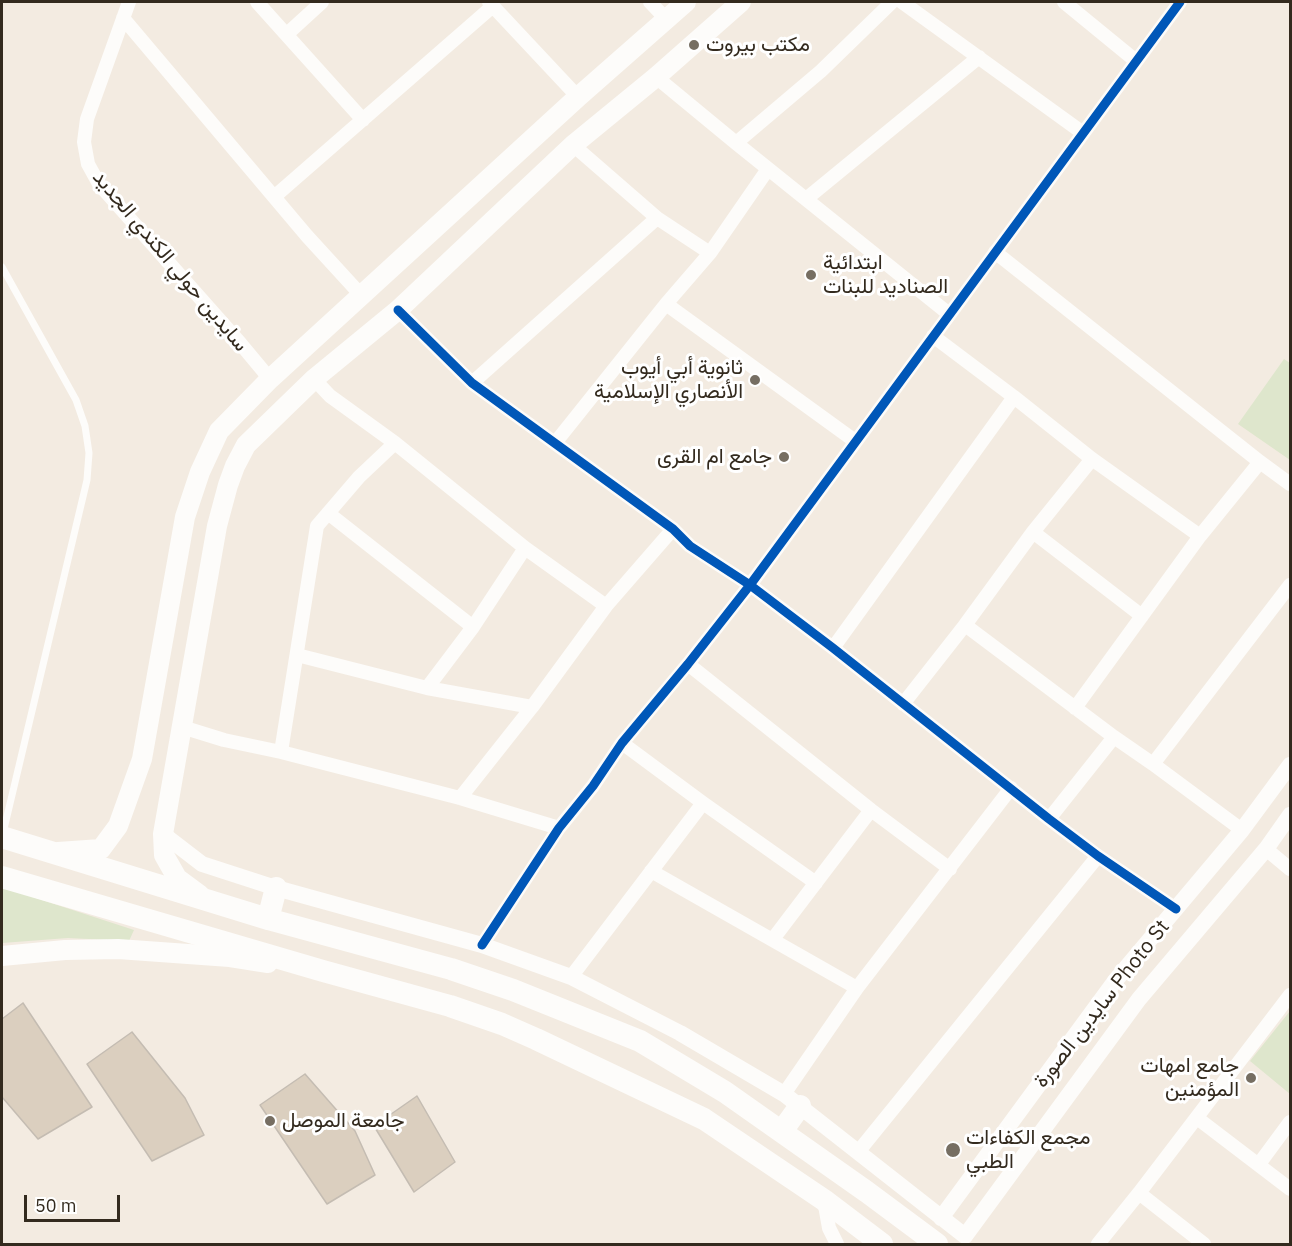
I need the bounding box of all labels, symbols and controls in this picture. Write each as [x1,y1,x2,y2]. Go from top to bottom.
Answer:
place label: مكتب بيروت [706,32,810,58]
marker: مكتب بيروت [687,38,701,52]
street label: سايدين حولي الكندي الجديد [87,165,253,357]
place label: ابتدائية الصناديد للبنات [823,250,948,300]
marker: ابتدائية الصناديد للبنات [804,268,818,282]
place label: ثانوية أبي أيوب الأنصاري الإسلامية [594,355,743,405]
marker: ثانوية أبي أيوب الأنصاري الإسلامية [748,373,762,387]
place label: جامع ام القرى [657,444,772,470]
marker: جامع ام القرى [777,450,791,464]
street label: سايدين الصورة Photo St [1029,915,1175,1093]
place label: جامع امهات المؤمنين [1140,1053,1239,1103]
marker: جامع امهات المؤمنين [1244,1071,1258,1085]
place label: جامعة الموصل [282,1108,405,1134]
marker: جامعة الموصل [263,1114,277,1128]
place label: مجمع الكفاءات الطبي [966,1125,1090,1175]
marker: مجمع الكفاءات الطبي [944,1141,962,1159]
scale bar [27,1183,123,1221]
text: 50 m [35,1194,77,1217]

